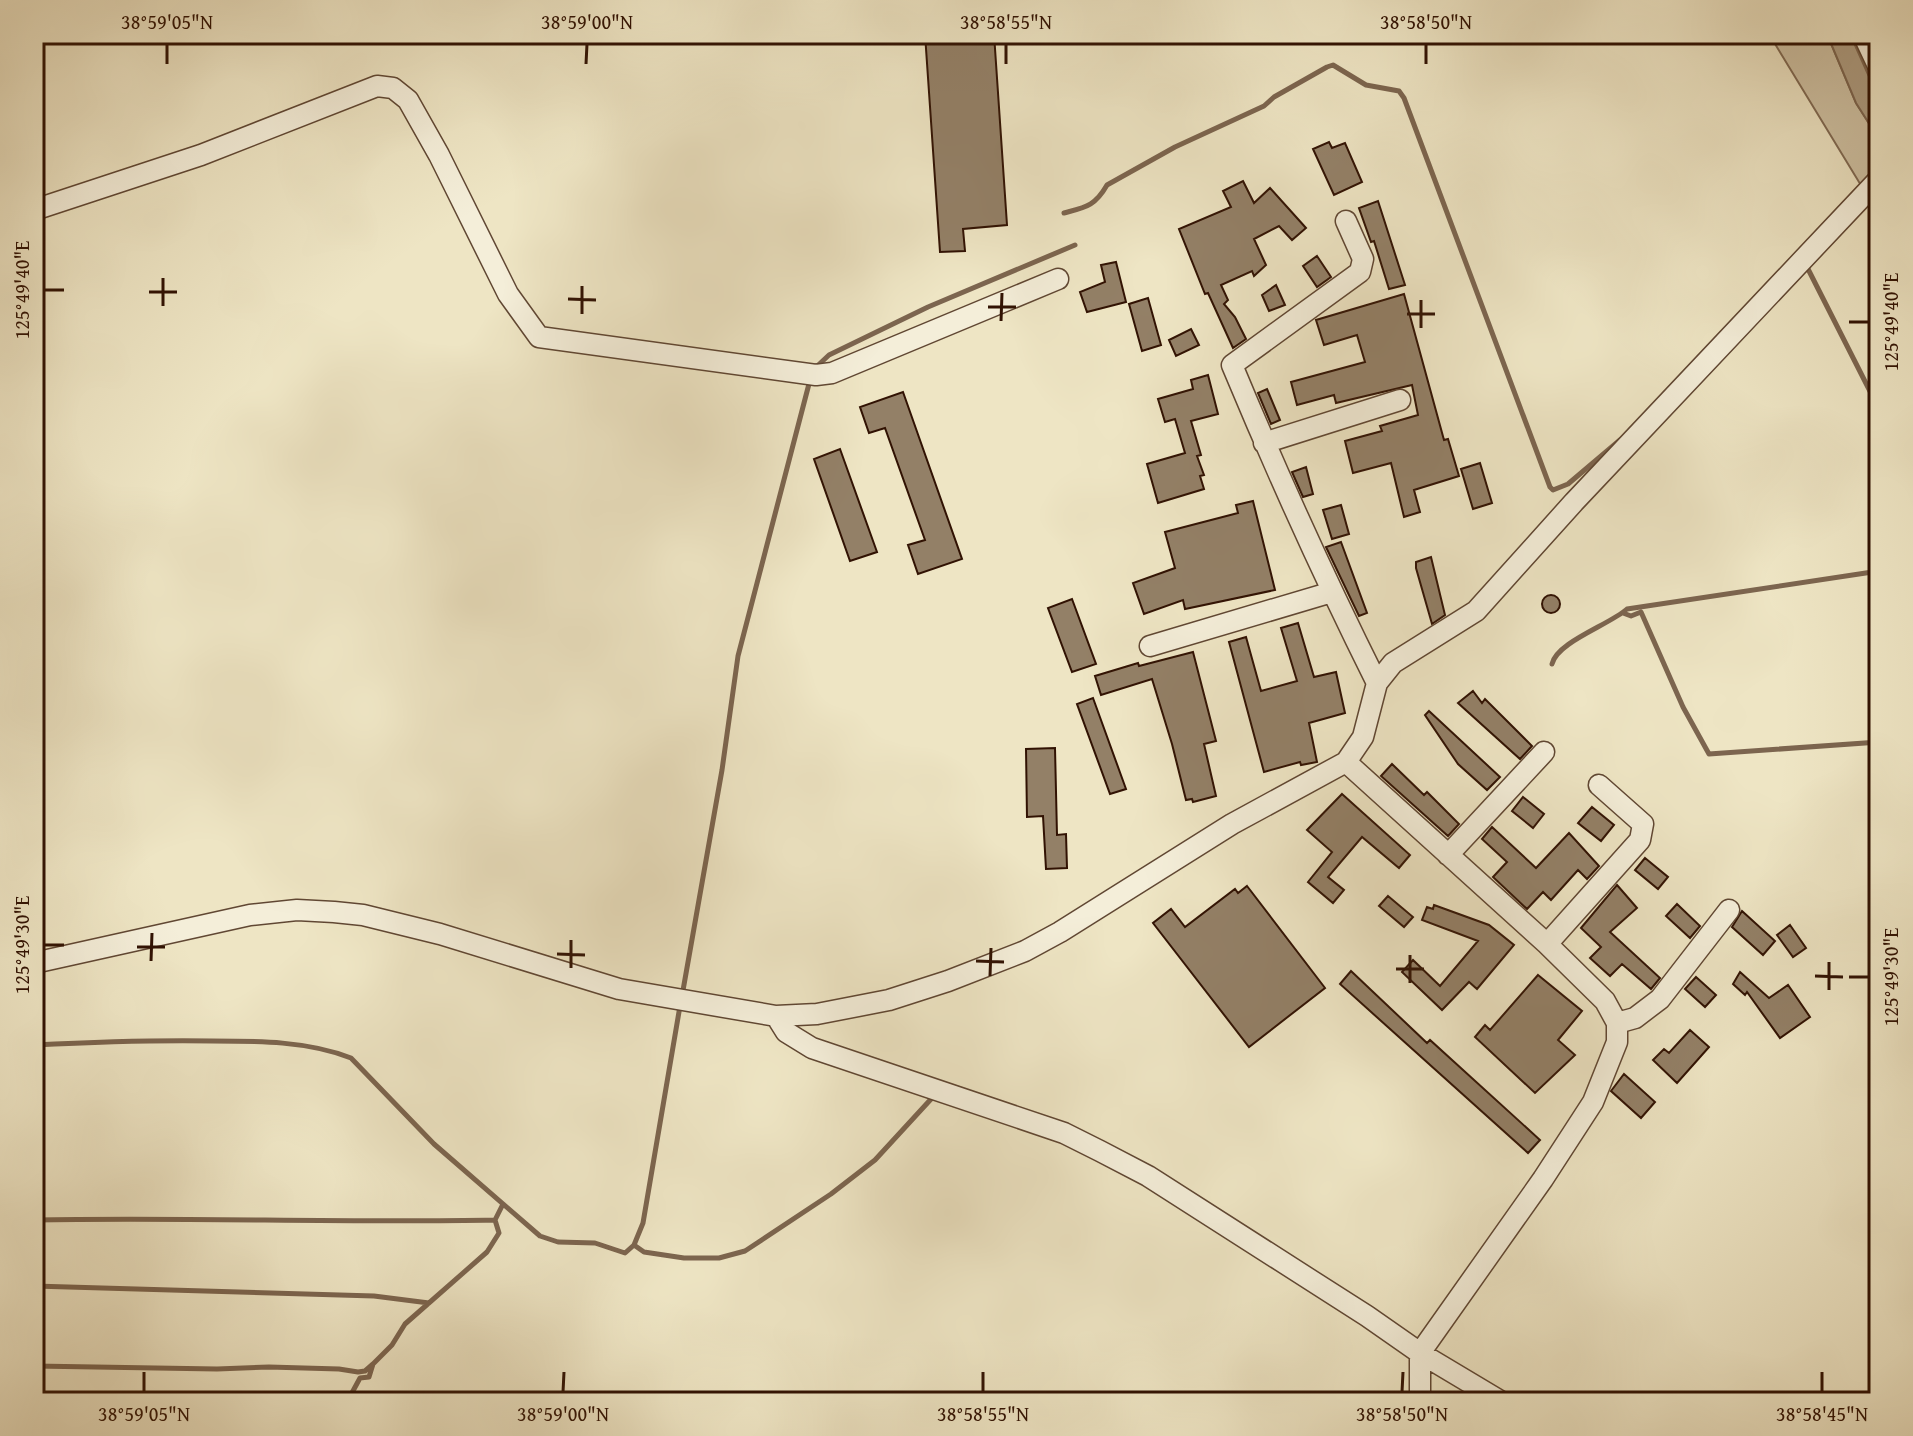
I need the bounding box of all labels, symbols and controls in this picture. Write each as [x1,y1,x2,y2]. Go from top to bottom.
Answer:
text: 38°59'05"N [121,7,213,36]
text: 38°59'00"N [541,7,633,36]
text: 38°58'55"N [960,7,1052,36]
text: 38°58'50"N [1380,7,1472,36]
text: 125°49'40"E [7,241,36,339]
text: 125°49'40"E [1876,273,1905,371]
text: 125°49'30"E [7,896,36,994]
text: 125°49'30"E [1876,928,1905,1026]
text: 38°59'05"N [98,1399,190,1428]
text: 38°59'00"N [517,1399,609,1428]
text: 38°58'55"N [937,1399,1029,1428]
text: 38°58'50"N [1356,1399,1448,1428]
text: 38°58'45"N [1776,1399,1868,1428]

